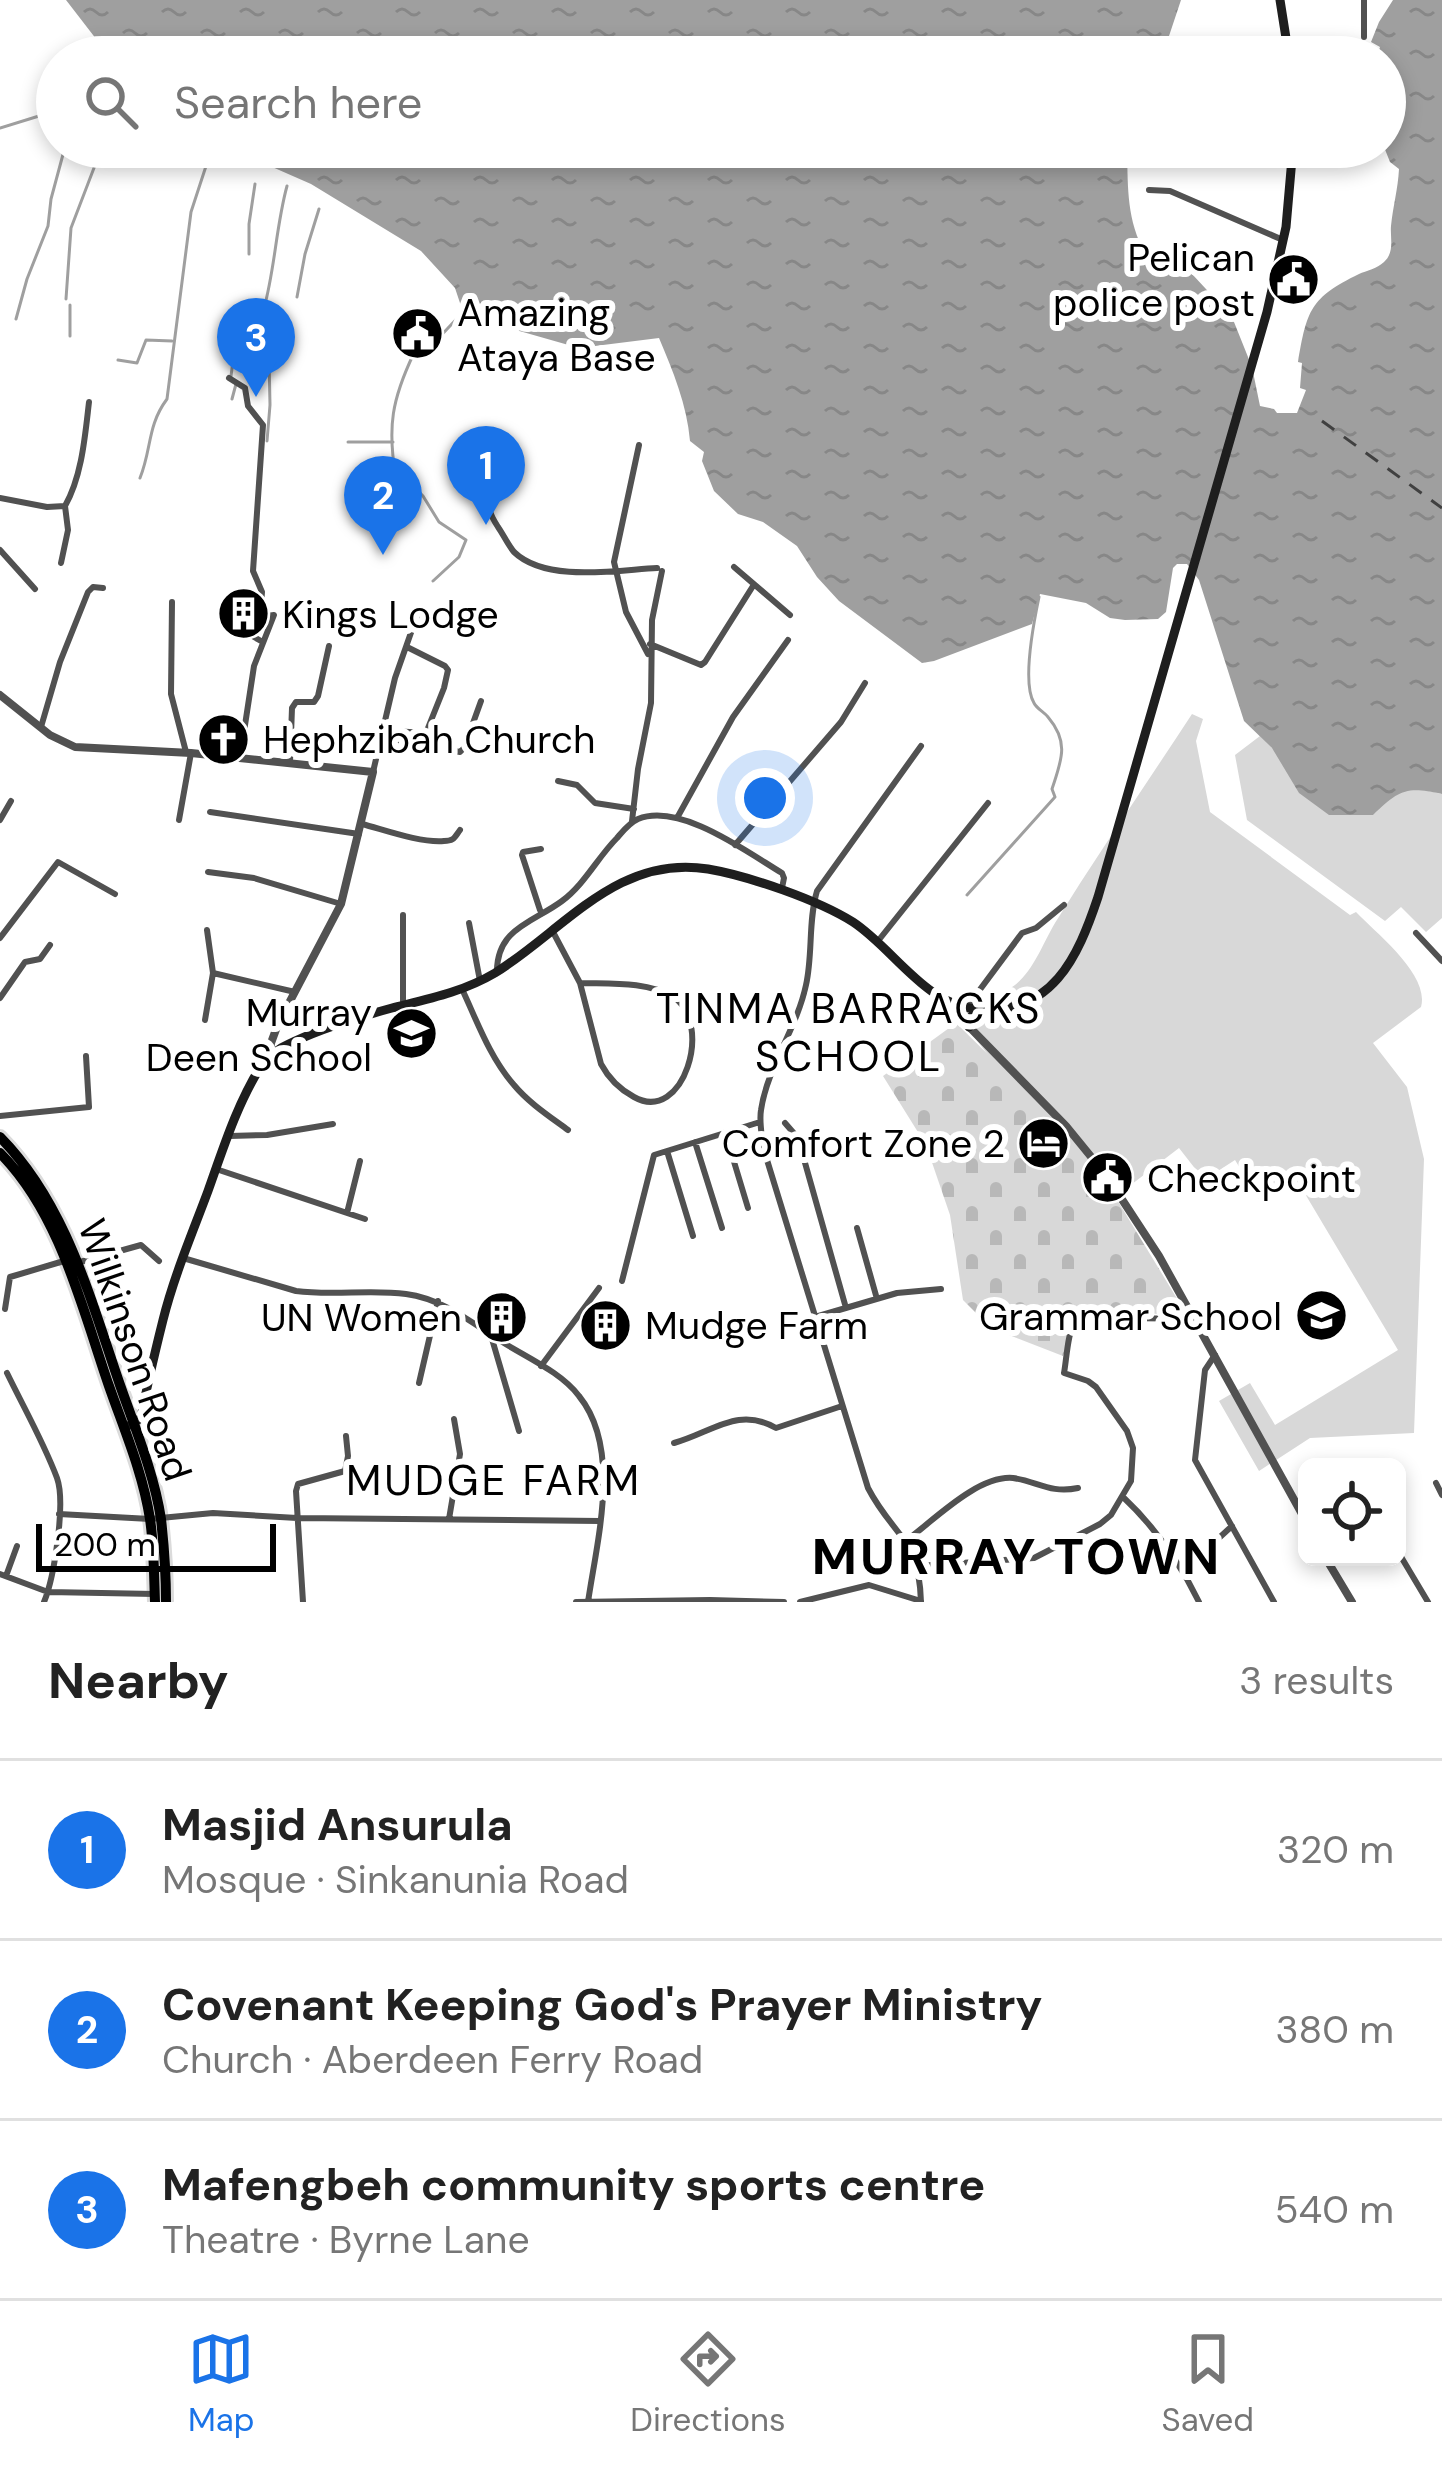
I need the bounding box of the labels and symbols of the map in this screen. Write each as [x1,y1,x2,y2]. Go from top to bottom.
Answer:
place label: Pelican police post [1053,232,1255,328]
public building icon: Pelican police post [1266,251,1322,307]
place label: Amazing Ataya Base [457,287,656,383]
pin: 3 [217,298,295,397]
public building icon: Amazing Ataya Base [390,306,446,362]
pin: 1 [447,426,525,525]
pin: 2 [344,456,422,555]
building icon: Kings Lodge [215,586,271,642]
place label: Kings Lodge [282,589,499,640]
church icon: Hephzibah Church [196,711,252,767]
place label: Hephzibah Church [263,714,595,765]
your location [735,768,795,828]
district label: TINMA BARRACKS SCHOOL [656,981,1042,1084]
place label: Murray Deen School [146,987,372,1083]
school or university icon: Murray Deen School [383,1006,439,1062]
hotel icon: Comfort Zone 2 [1016,1115,1072,1171]
place label: Comfort Zone 2 [722,1118,1005,1169]
public building icon: Checkpoint [1080,1150,1136,1206]
place label: Checkpoint [1147,1153,1356,1204]
street label: Wilkinson Road [66,1212,204,1488]
school or university icon: Grammar School [1293,1288,1349,1344]
building icon: UN Women [473,1289,529,1345]
place label: Grammar School [979,1291,1282,1342]
place label: UN Women [261,1292,462,1343]
building icon: Mudge Farm [578,1297,634,1353]
place label: Mudge Farm [645,1300,868,1351]
district label: MUDGE FARM [346,1453,642,1508]
scale bar [36,1518,276,1571]
district label: MURRAY TOWN [812,1523,1222,1590]

